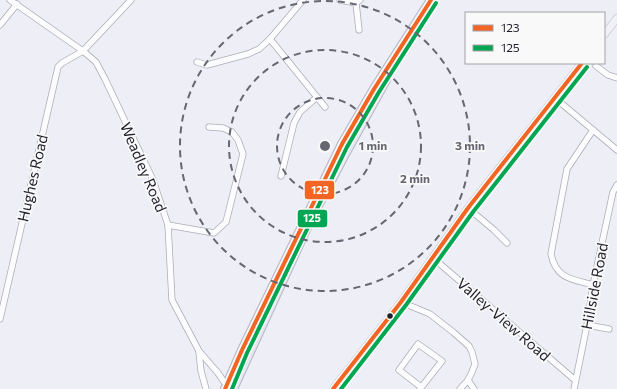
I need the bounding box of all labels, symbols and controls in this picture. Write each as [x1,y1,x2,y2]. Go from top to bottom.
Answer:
legend [465,12,605,64]
text: 123 [501,20,520,34]
text: 125 [501,40,520,54]
street label: Weadley Road [117,119,171,215]
street label: Hughes Road [13,133,51,223]
text: 1 min [359,138,387,152]
text: 3 min [455,138,485,152]
centre of rings [318,139,332,153]
text: 2 min [400,171,430,185]
line badge: 123 [304,180,335,200]
text: 123 [311,183,329,196]
line badge: 125 [297,209,328,228]
text: 125 [303,211,321,224]
street label: Hillside Road [577,241,611,331]
street label: Valley-View Road [454,274,554,364]
unlabelled marker [385,311,395,321]

